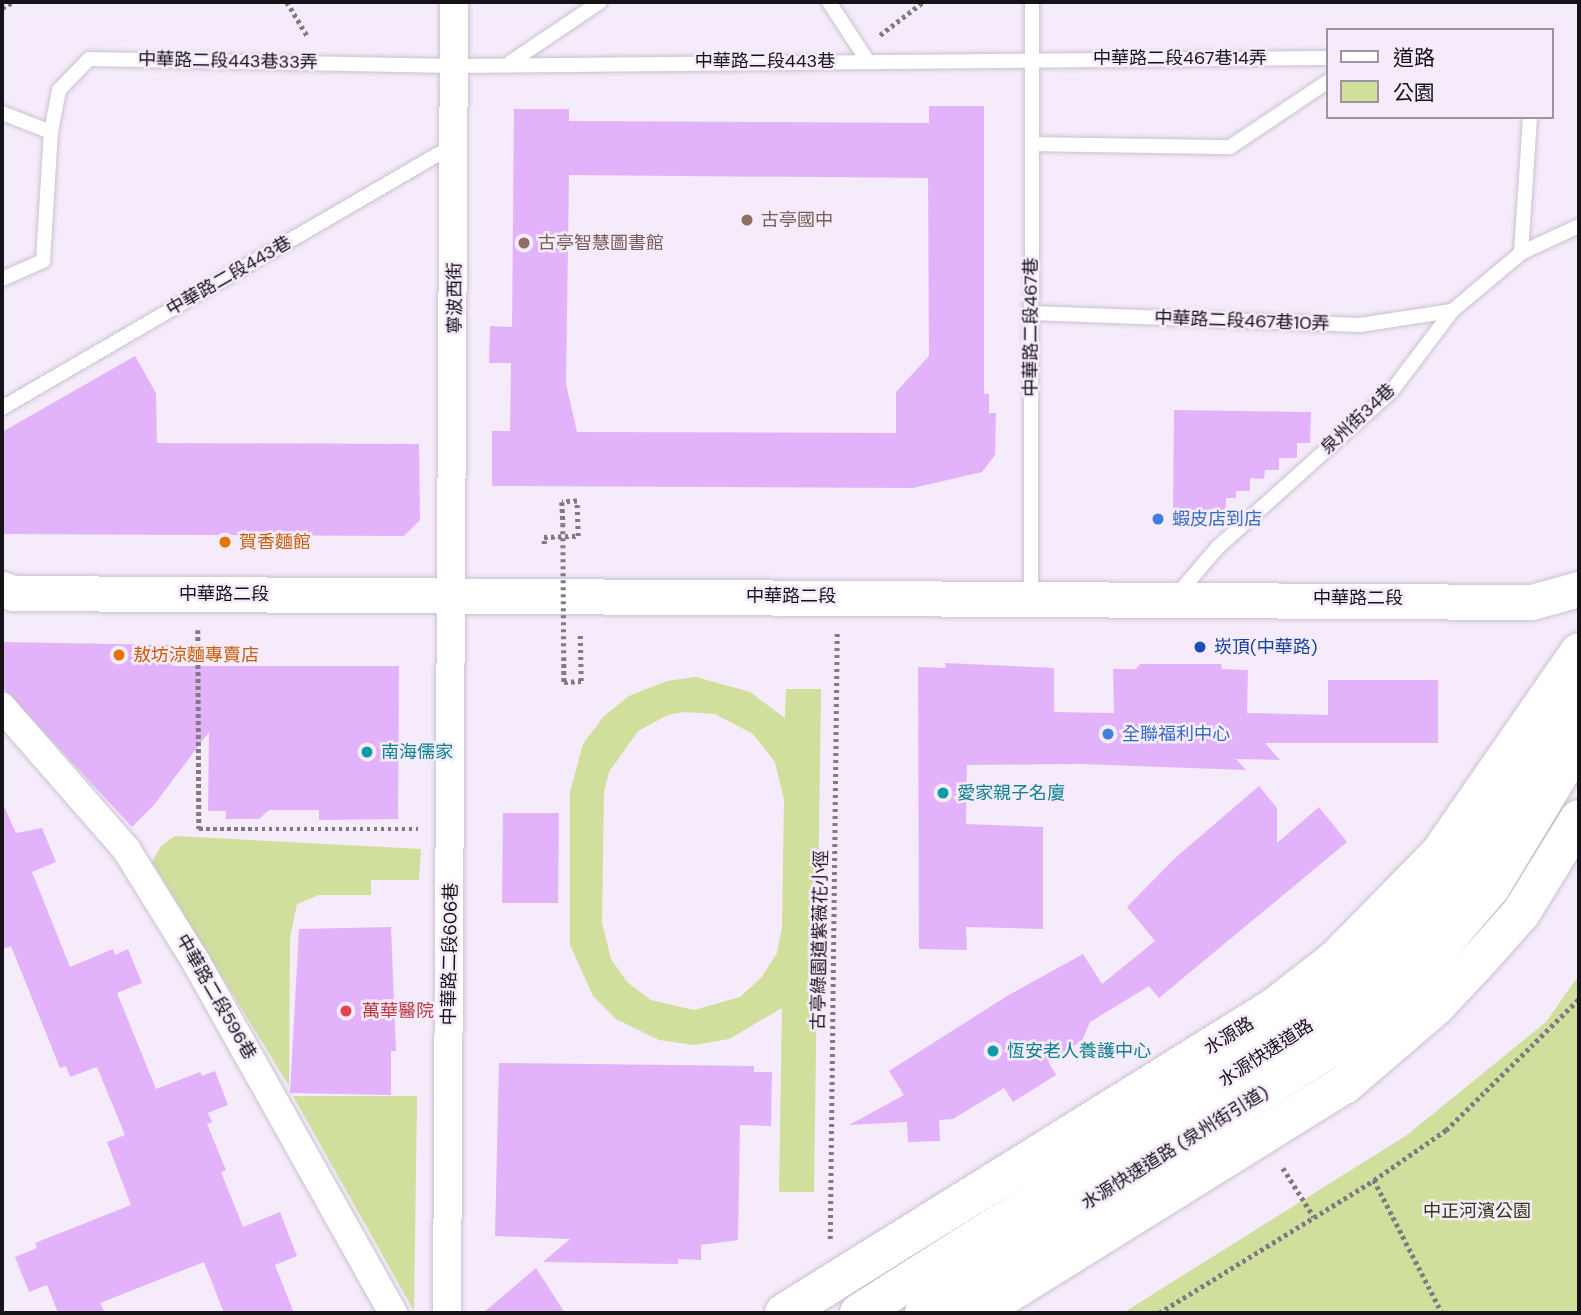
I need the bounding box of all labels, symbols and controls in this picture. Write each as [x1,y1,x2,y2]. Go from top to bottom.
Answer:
legend [1326,28,1553,119]
text: 道路 [1393,44,1435,72]
street label: 中華路二段467巷14弄 [1093,47,1267,69]
street label: 中華路二段443巷33弄 [138,49,318,73]
street label: 中華路二段443巷 [695,50,835,72]
text: 公園 [1393,79,1435,107]
place label: 古亭國中 [761,209,833,231]
marker: 古亭國中 [739,212,755,228]
street label: 中華路二段443巷 [163,232,295,320]
place label: 古亭智慧圖書館 [538,232,664,254]
marker: 古亭智慧圖書館 [516,235,532,251]
street label: 中華路二段467巷 [1020,257,1042,397]
street label: 寧波西街 [444,262,466,334]
street label: 中華路二段467巷10弄 [1154,307,1330,335]
street label: 泉州街34巷 [1316,379,1400,459]
place label: 蝦皮店到店 [1172,508,1262,530]
marker: 蝦皮店到店 [1150,511,1166,527]
place label: 賀香麵館 [239,531,311,553]
marker: 賀香麵館 [217,534,233,550]
street label: 中華路二段 [179,583,269,605]
street label: 中華路二段 [746,585,836,607]
street label: 中華路二段 [1313,587,1403,609]
place label: 崁頂(中華路) [1214,636,1317,658]
marker: 崁頂(中華路) [1192,639,1208,655]
place label: 敖坊涼麵專賣店 [133,644,259,666]
marker: 敖坊涼麵專賣店 [111,647,127,663]
place label: 全聯福利中心 [1122,723,1230,745]
marker: 全聯福利中心 [1100,726,1116,742]
place label: 南海儒家 [381,741,453,763]
marker: 南海儒家 [359,744,375,760]
place label: 愛家親子名廈 [957,782,1065,804]
marker: 愛家親子名廈 [935,785,951,801]
street label: 古亭綠園道紫薇花小徑 [808,850,832,1030]
street label: 中華路二段606巷 [438,882,462,1026]
street label: 中華路二段596巷 [171,931,261,1063]
place label: 萬華醫院 [362,1000,434,1022]
marker: 萬華醫院 [336,1001,356,1021]
street label: 水源路 [1200,1013,1258,1059]
street label: 水源快速道路 [1215,1015,1317,1091]
place label: 恆安老人養護中心 [1007,1040,1151,1062]
marker: 恆安老人養護中心 [985,1043,1001,1059]
street label: 水源快速道路 (泉州街引道) [1078,1082,1272,1214]
park label: 中正河濱公園 [1423,1200,1531,1222]

